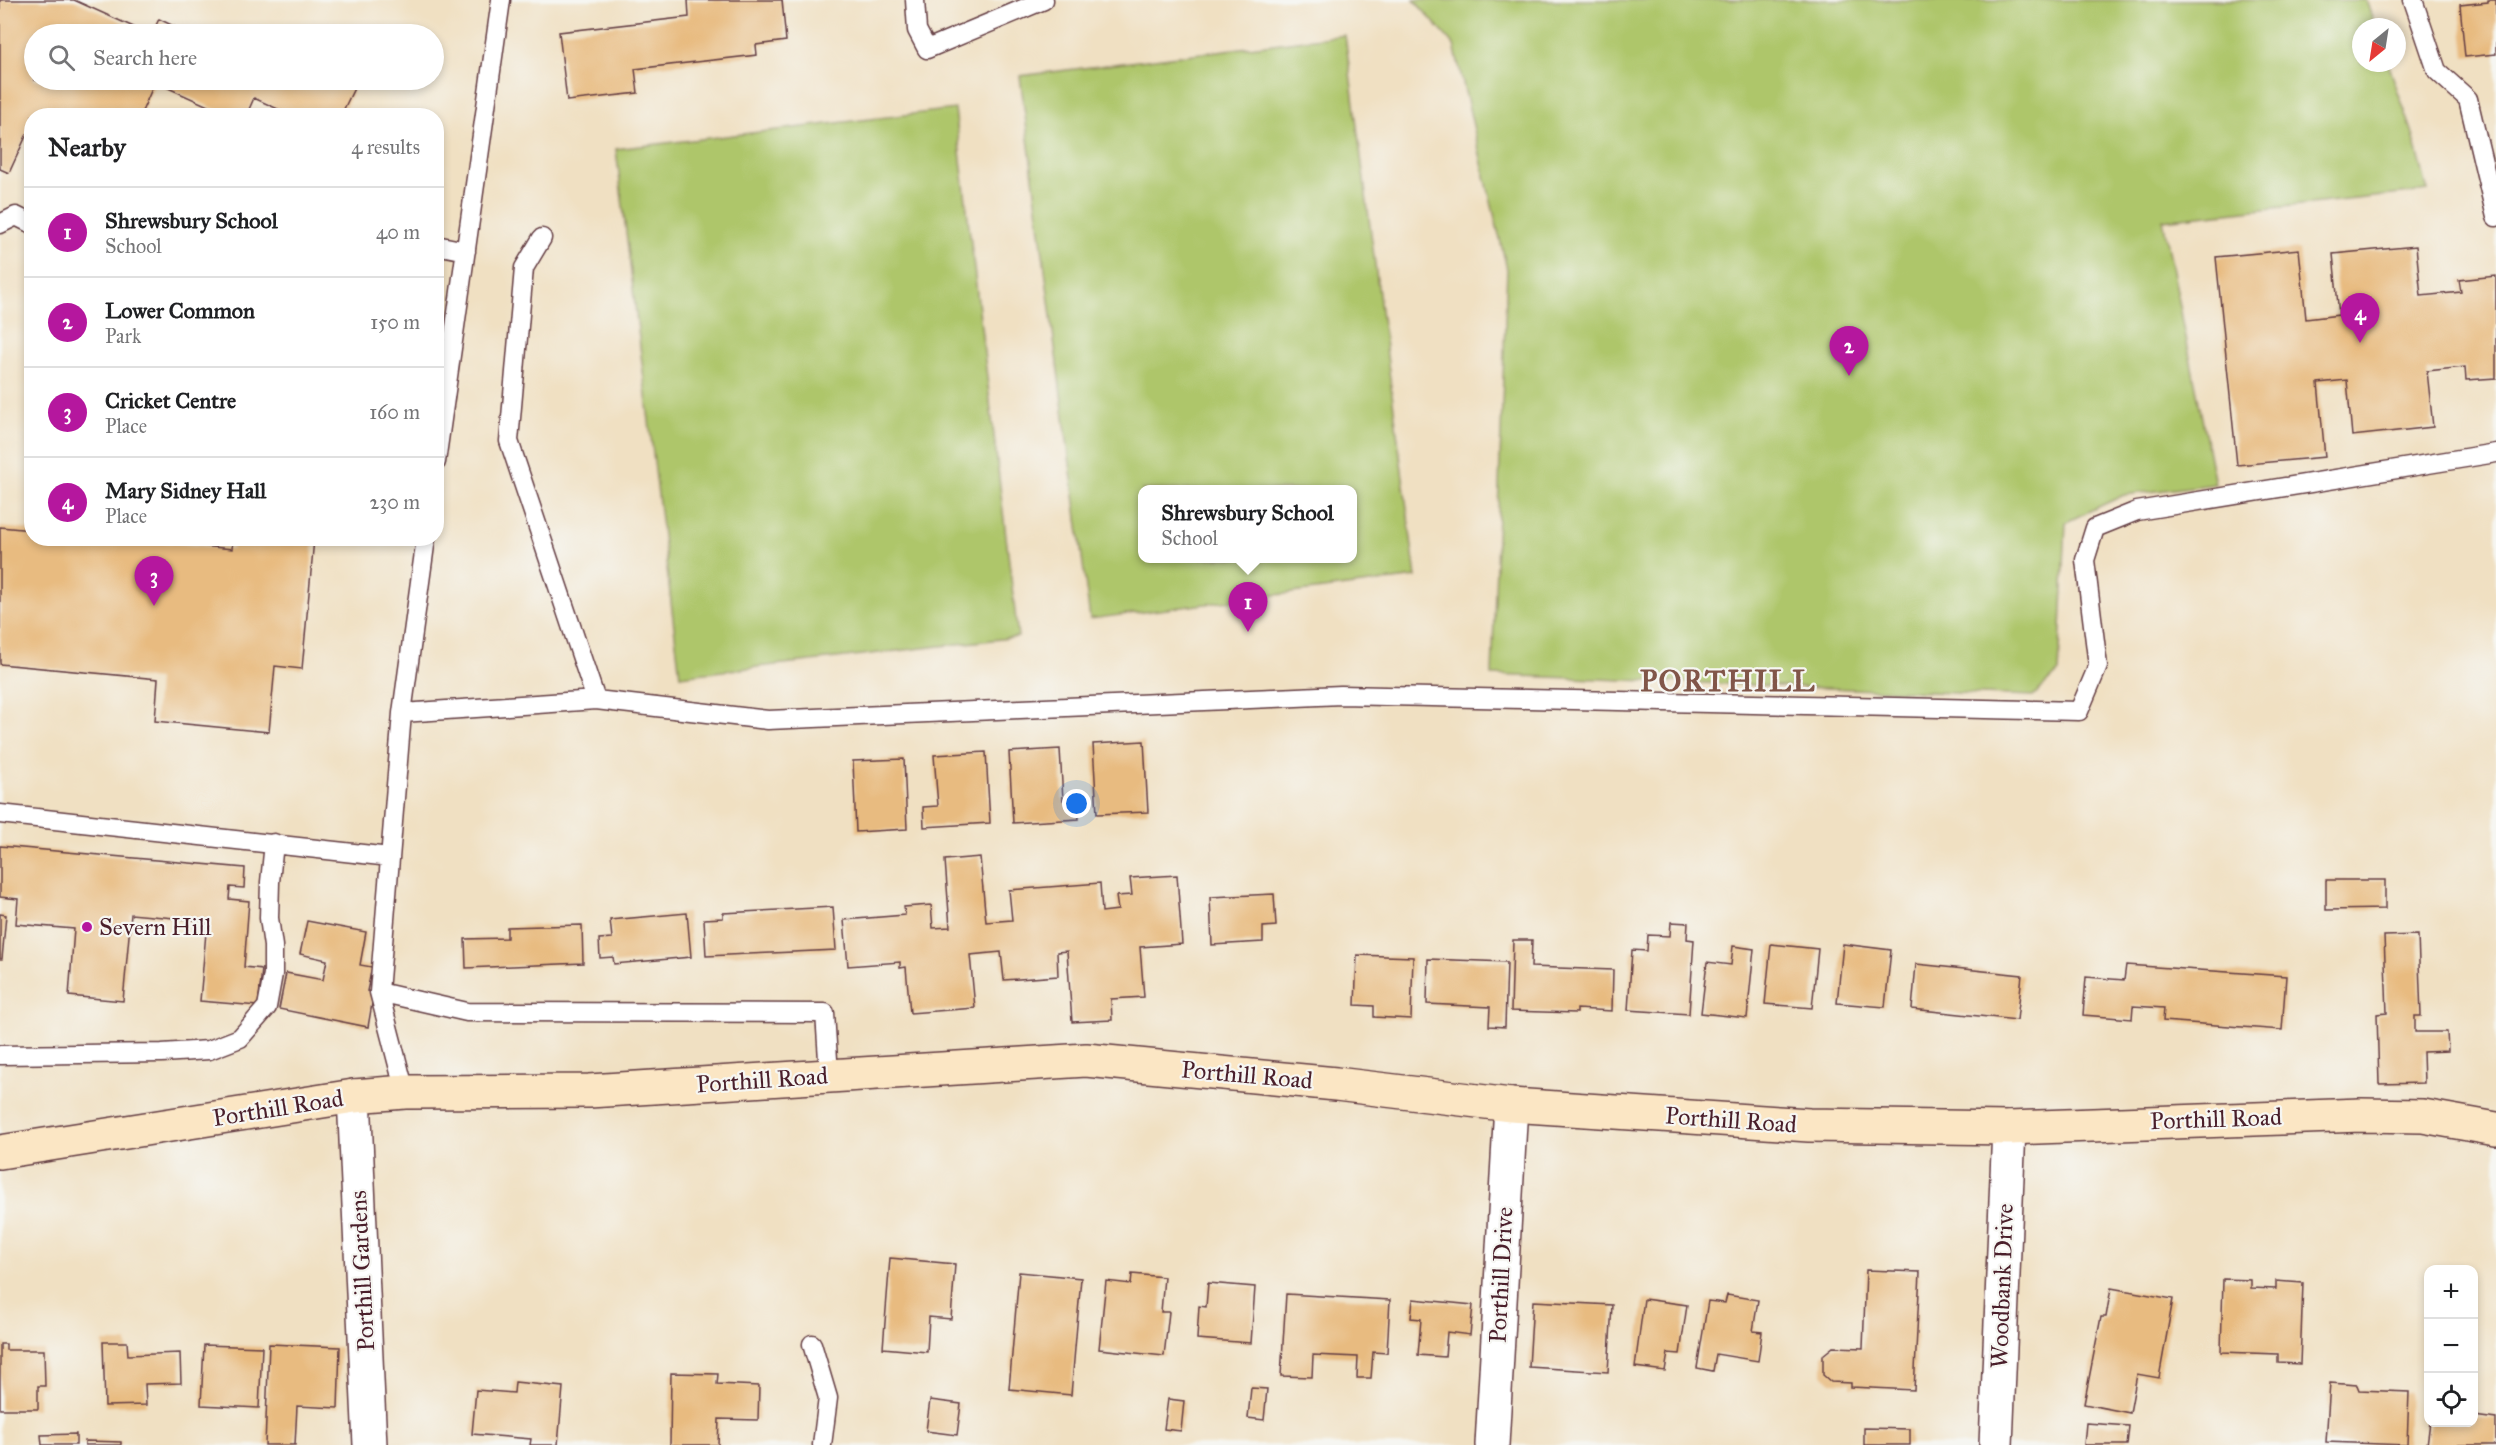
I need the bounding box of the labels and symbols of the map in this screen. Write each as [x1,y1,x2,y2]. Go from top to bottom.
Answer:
north arrow [2352,18,2406,72]
pin: 4 [2340,294,2380,343]
pin: 2 [1830,326,1868,376]
pin: 3 [134,556,174,606]
pin: 1 [1228,582,1268,632]
district label: PORTHILL [1640,663,1816,699]
your location [1062,789,1091,818]
place label: Severn Hill [99,912,212,942]
marker: Severn Hill [80,920,94,934]
street label: Porthill Road [1180,1054,1314,1096]
street label: Porthill Road [695,1060,829,1100]
street label: Porthill Road [210,1083,346,1133]
street label: Porthill Road [1664,1100,1798,1140]
street label: Porthill Road [2149,1102,2283,1136]
street label: Porthill Gardens [343,1190,381,1352]
street label: Woodbank Drive [1984,1203,2020,1369]
street label: Porthill Drive [1482,1206,1520,1344]

